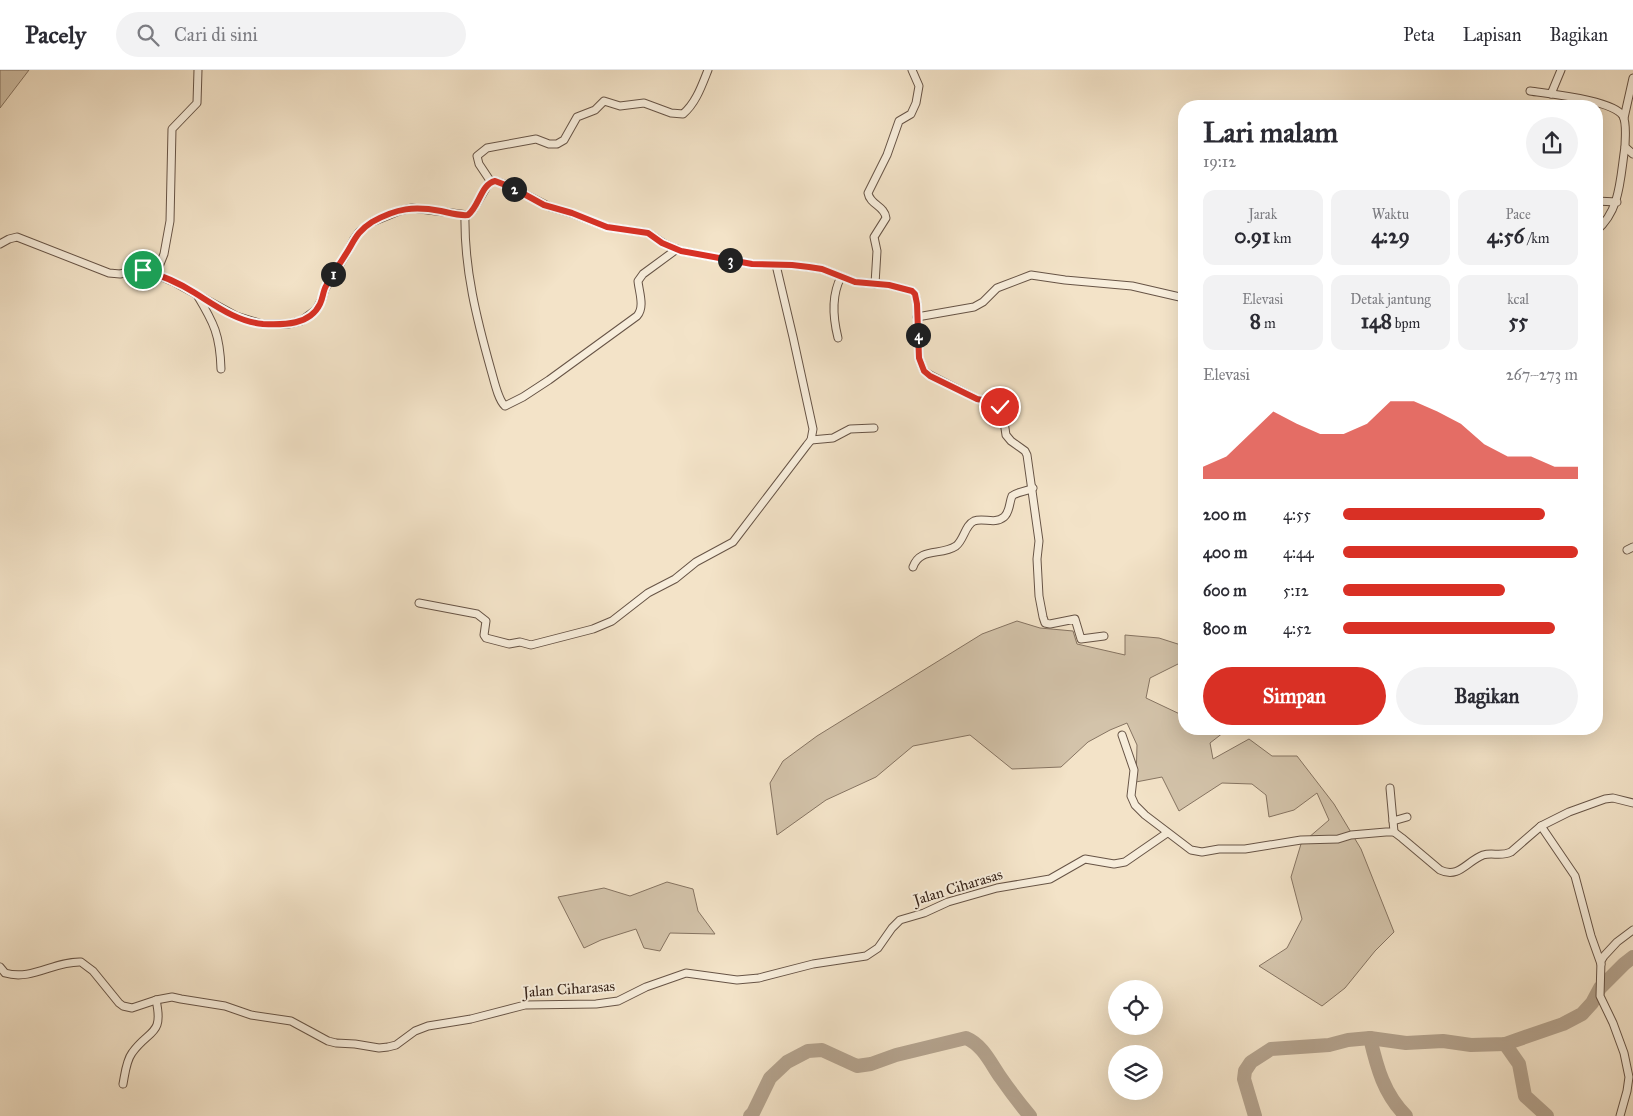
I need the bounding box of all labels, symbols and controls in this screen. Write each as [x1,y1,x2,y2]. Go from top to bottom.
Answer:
search box [116,12,466,57]
text: Pacely [25,20,86,50]
icon: search [134,21,162,49]
text: Cari di sini [174,23,258,46]
text: Peta [1403,24,1435,46]
text: Lapisan [1463,24,1521,46]
text: Bagikan [1549,24,1608,46]
text: Lari malam [1203,115,1338,150]
button: share [1526,117,1578,169]
text: 19:12 [1203,152,1236,171]
pin: 2 [502,176,526,202]
text: 2 [511,181,518,198]
text: Jarak [1248,206,1277,223]
text: Waktu [1372,206,1409,223]
text: Pace [1505,206,1531,223]
text: 0.91 [1234,223,1270,249]
text: 4:29 [1371,223,1410,249]
text: 4:56 [1487,223,1524,249]
text: km [1270,230,1291,247]
text: /km [1524,230,1549,247]
pin: 3 [718,248,742,272]
pin [122,249,164,291]
text: 3 [728,252,733,269]
icon: arrive [129,256,157,284]
pin: 1 [320,262,346,286]
text: 1 [331,266,336,283]
text: Elevasi [1242,291,1283,308]
text: Detak jantung [1350,291,1431,308]
text: kcal [1507,291,1529,308]
text: 8 [1250,308,1261,334]
text: 148 [1361,308,1392,334]
text: 55 [1508,308,1528,334]
text: m [1261,315,1276,332]
text: bpm [1392,315,1420,332]
pin: 4 [906,322,930,348]
text: 4 [915,327,922,344]
text: Elevasi [1203,365,1250,384]
text: 267–273 m [1506,365,1578,384]
pin [979,386,1021,428]
icon: check [986,393,1014,421]
text: 200 m [1203,505,1246,524]
text: 4:55 [1283,505,1311,524]
text: 400 m [1203,543,1247,562]
text: 4:44 [1283,543,1314,562]
text: 600 m [1203,581,1247,600]
text: 5:12 [1283,581,1309,600]
text: 800 m [1203,619,1247,638]
text: 4:52 [1283,619,1311,638]
button: Simpan [1203,667,1386,725]
button: Bagikan [1396,667,1578,725]
street label: Jalan Ciharasas [909,865,1005,911]
street label: Jalan Ciharasas [520,977,616,1002]
map controls [1108,980,1163,1100]
button: locate [1108,980,1163,1035]
button: layers [1108,1045,1163,1100]

